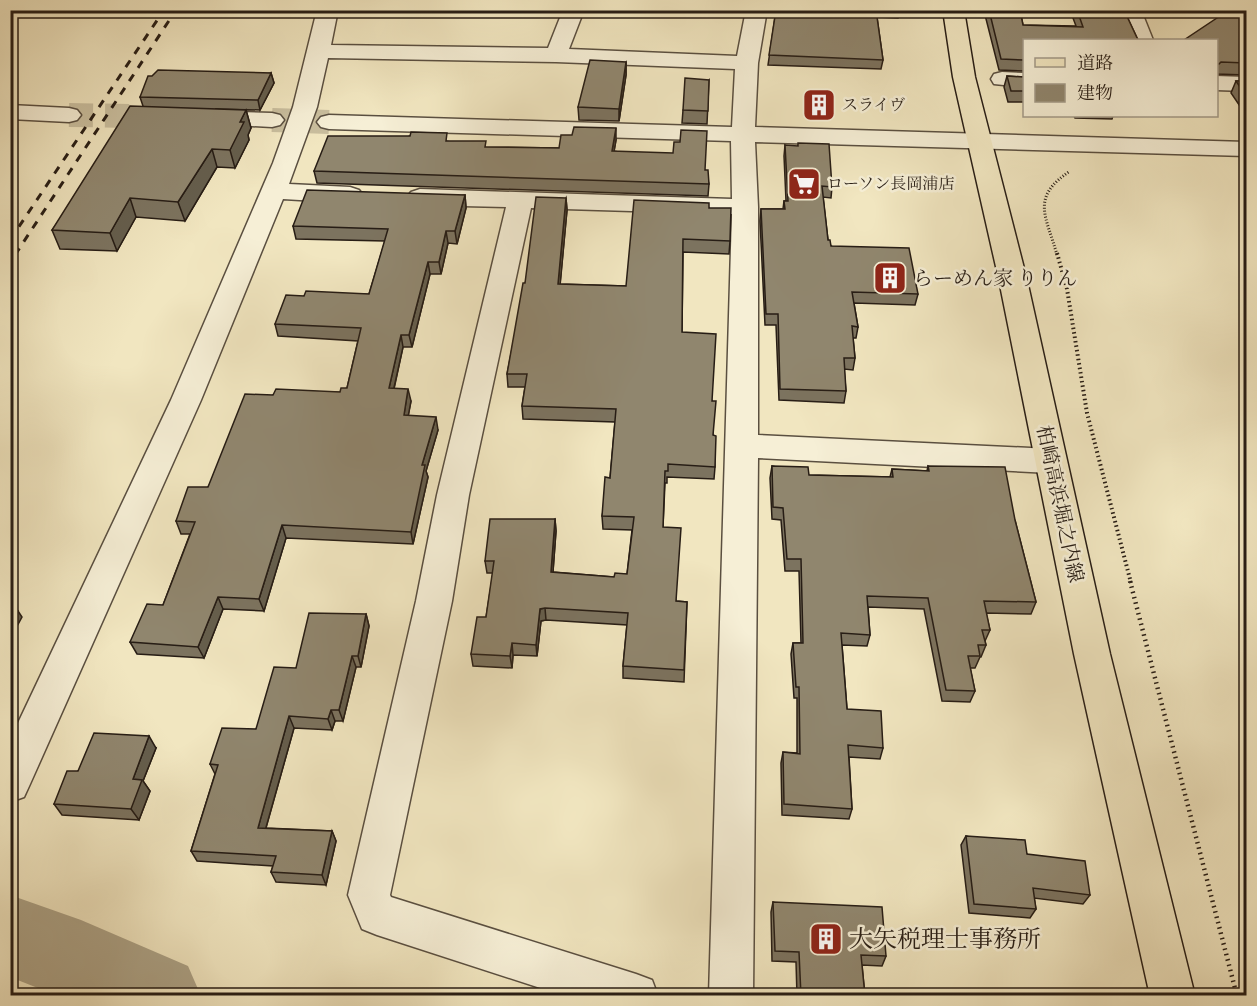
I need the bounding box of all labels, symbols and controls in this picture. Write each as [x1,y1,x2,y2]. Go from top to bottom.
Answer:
legend [1023,39,1218,117]
text: 道路 [1077,52,1113,75]
text: 建物 [1077,82,1113,105]
building icon: スライヴ [801,87,837,123]
place label: スライヴ [842,95,906,115]
supermarket icon: ローソン長岡浦店 [786,166,822,202]
place label: ローソン長岡浦店 [827,174,954,194]
building icon: らーめん家 りりん [872,260,908,296]
place label: らーめん家 りりん [913,266,1077,291]
street label: 柏崎高浜堀之内線 [1031,423,1089,585]
building icon: 大矢税理士事務所 [808,921,844,957]
place label: 大矢税理士事務所 [849,924,1041,955]

